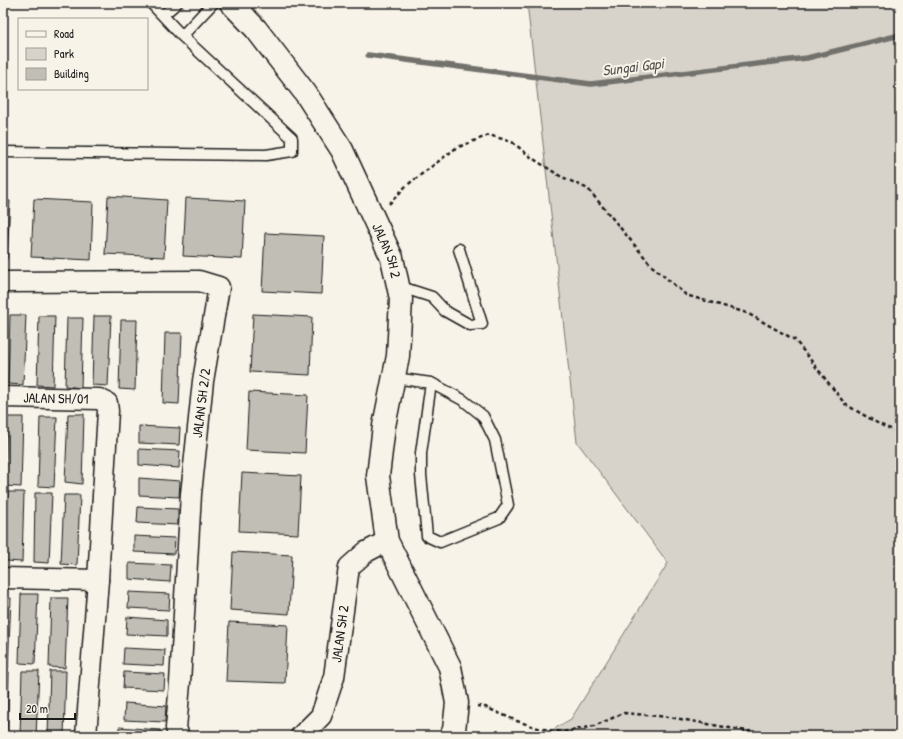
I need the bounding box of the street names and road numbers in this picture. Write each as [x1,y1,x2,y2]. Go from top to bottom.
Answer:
street label: JALAN SH 2 [368,220,406,280]
street label: JALAN SH 2/2 [187,367,214,439]
street label: JALAN SH/01 [23,387,89,408]
street label: JALAN SH 2 [326,603,353,664]

